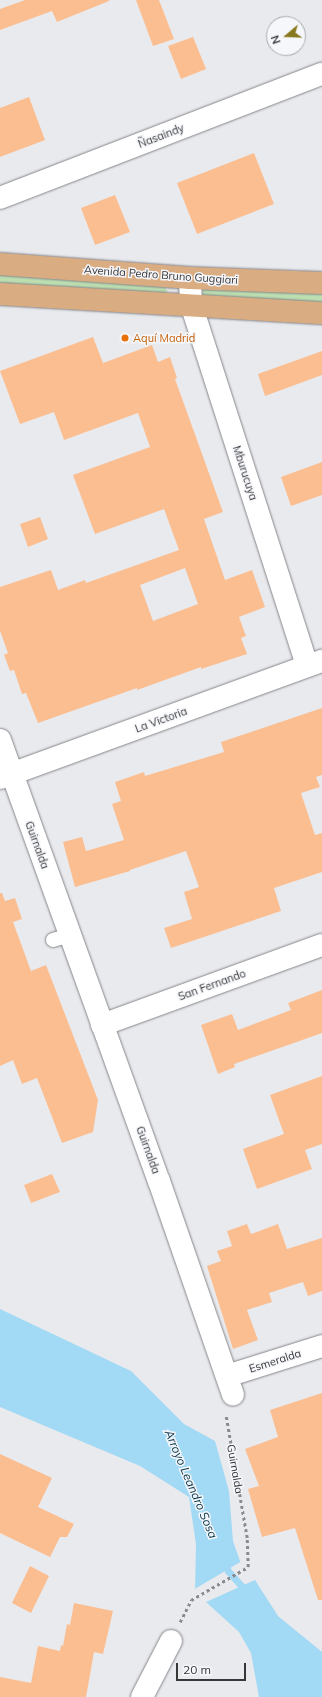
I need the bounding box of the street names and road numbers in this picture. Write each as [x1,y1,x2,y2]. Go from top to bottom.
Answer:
street label: Ñasaindy [136,121,186,151]
street label: Avenida Pedro Bruno Guggiari [84,263,238,287]
street label: Mburucuya [230,444,260,502]
street label: La Victoria [133,704,189,736]
street label: Guirnalda [22,819,52,871]
street label: San Fernando [176,967,248,1003]
street label: Guirnalda [133,1124,163,1176]
street label: Esmeralda [247,1346,303,1376]
street label: Guirnalda [224,1443,246,1495]

